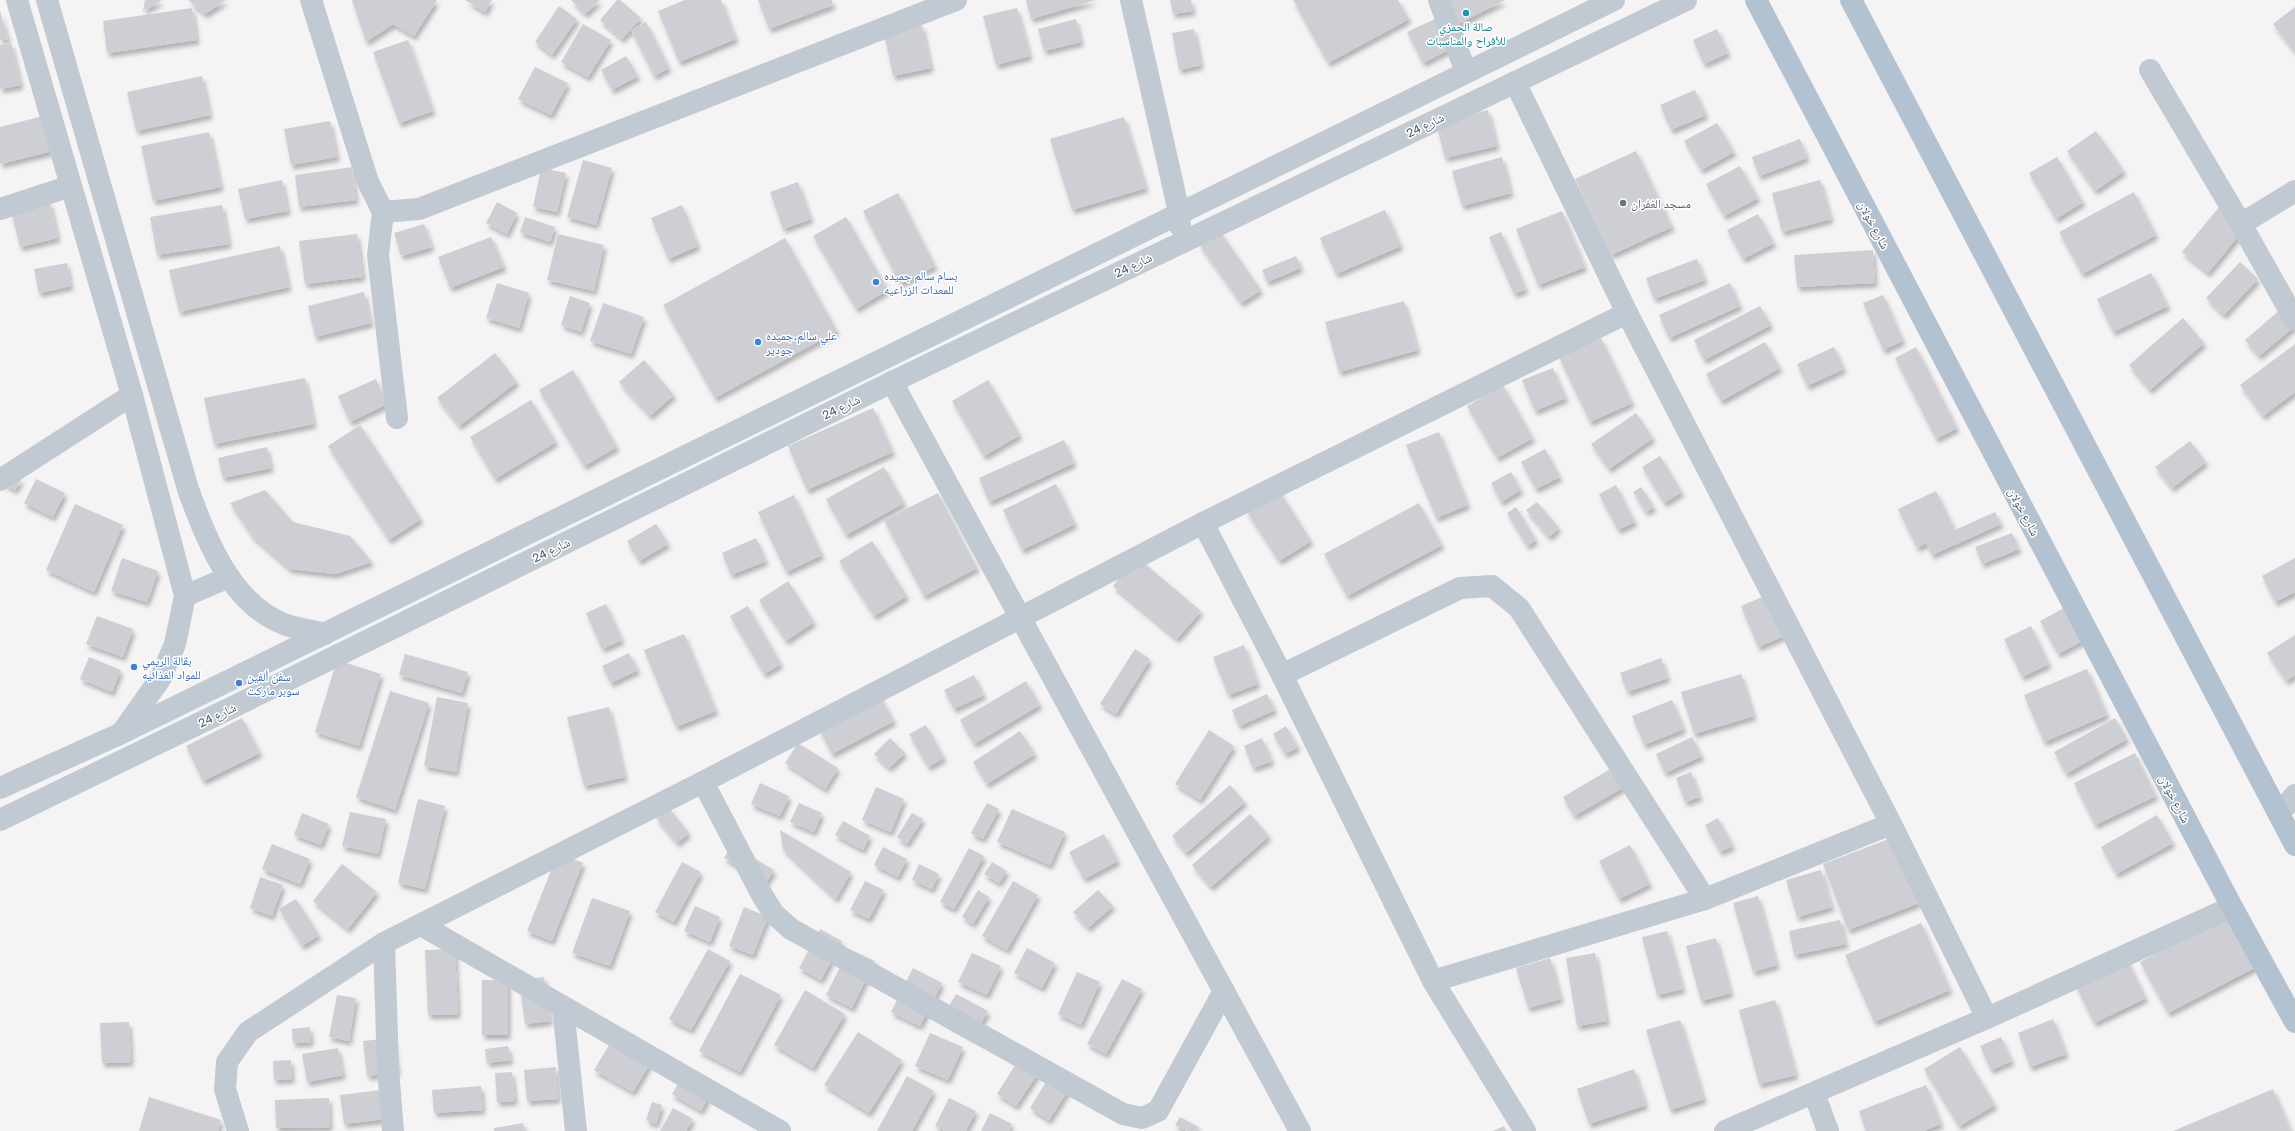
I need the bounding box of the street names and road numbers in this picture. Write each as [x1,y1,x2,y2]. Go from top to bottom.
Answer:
street label: شارع 24 [1404,109,1447,141]
street label: شارع خولان [1854,198,1893,252]
street label: شارع 24 [1112,249,1155,281]
street label: شارع 24 [820,391,863,423]
street label: شارع خولان [2004,485,2043,539]
street label: شارع 24 [530,534,573,566]
street label: شارع 24 [196,699,239,731]
street label: شارع خولان [2155,772,2194,826]

